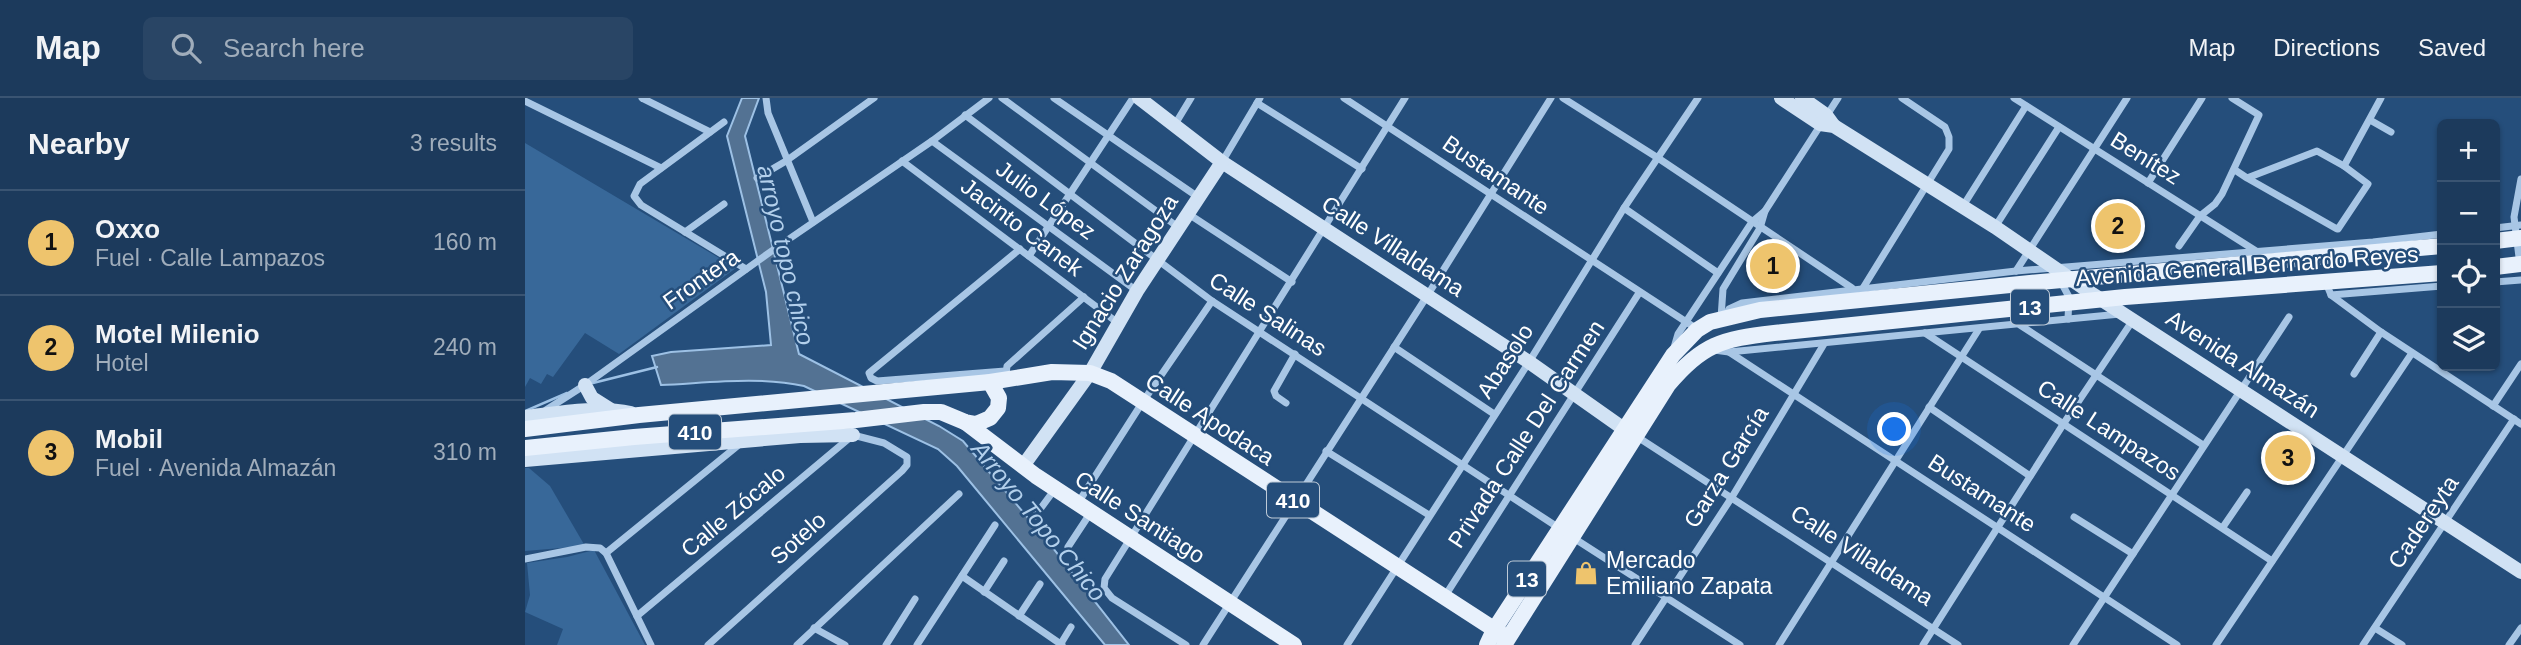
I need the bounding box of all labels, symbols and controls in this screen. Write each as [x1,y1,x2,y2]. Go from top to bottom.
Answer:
search box [143,17,633,80]
text: Map [35,29,101,66]
icon: search [167,29,205,67]
text: Search here [223,33,365,63]
text: Map [2189,34,2235,61]
text: Directions [2273,34,2380,61]
text: Saved [2418,34,2486,61]
map controls [2437,119,2500,371]
button: + [2437,119,2500,182]
street label: Benítez [2106,126,2186,190]
text: Nearby [28,127,130,160]
text: 3 results [410,130,497,156]
street label: Bustamante [1438,130,1554,220]
street label: Julio López [991,155,1101,245]
water label: arroyo topo chico [752,162,820,348]
street label: Jacinto Canek [956,173,1088,282]
button: − [2437,182,2500,245]
street label: Ignacio Zaragoza [1067,190,1183,354]
street label: Calle Villaldama [1317,190,1469,302]
pin: 2 [2095,200,2141,252]
text: Oxxo [95,214,160,244]
text: 1 [45,229,57,255]
text: 160 m [433,229,497,255]
pin: 1 [1750,240,1796,292]
street label: Avenida General Bernardo Reyes [2075,241,2419,291]
street label: Frontera [658,243,744,315]
text: Fuel · Calle Lampazos [95,245,325,271]
button: locate [2437,245,2500,308]
street label: Calle Salinas [1205,267,1331,361]
road number: 13 [2011,290,2049,325]
street label: Avenida Almazán [2162,305,2324,423]
button: layers [2437,308,2500,371]
street label: Privada Calle Del Carmen [1443,315,1609,553]
text: Motel Milenio [95,319,260,349]
street label: Abasolo [1471,319,1539,403]
text: 2 [45,334,57,360]
text: 240 m [433,334,497,360]
text: Hotel [95,350,149,376]
street label: Calle Apodaca [1141,368,1279,470]
street label: Calle Lampazos [2033,374,2185,486]
street label: Garza García [1678,401,1774,532]
your location [1877,412,1911,446]
road number: 410 [669,414,721,450]
text: Mobil [95,424,163,454]
pin: 3 [2265,432,2311,484]
water label: Arroyo Topo Chico [965,434,1112,606]
text: 3 [45,439,57,465]
text: 310 m [433,439,497,465]
street label: Bustamante [1923,449,2041,537]
text: Fuel · Avenida Almazán [95,455,336,481]
street label: Calle Zócalo [676,460,790,562]
street label: Calle Santiago [1070,465,1210,569]
street label: Cadereyta [2383,471,2464,573]
road number: 410 [1267,482,1319,518]
street label: Calle Villaldama [1786,499,1938,611]
street label: Sotelo [765,507,831,569]
place label: Mercado Emiliano Zapata [1606,547,1772,599]
shop icon: Mercado Emiliano Zapata [1572,559,1600,587]
road number: 13 [1508,561,1546,596]

